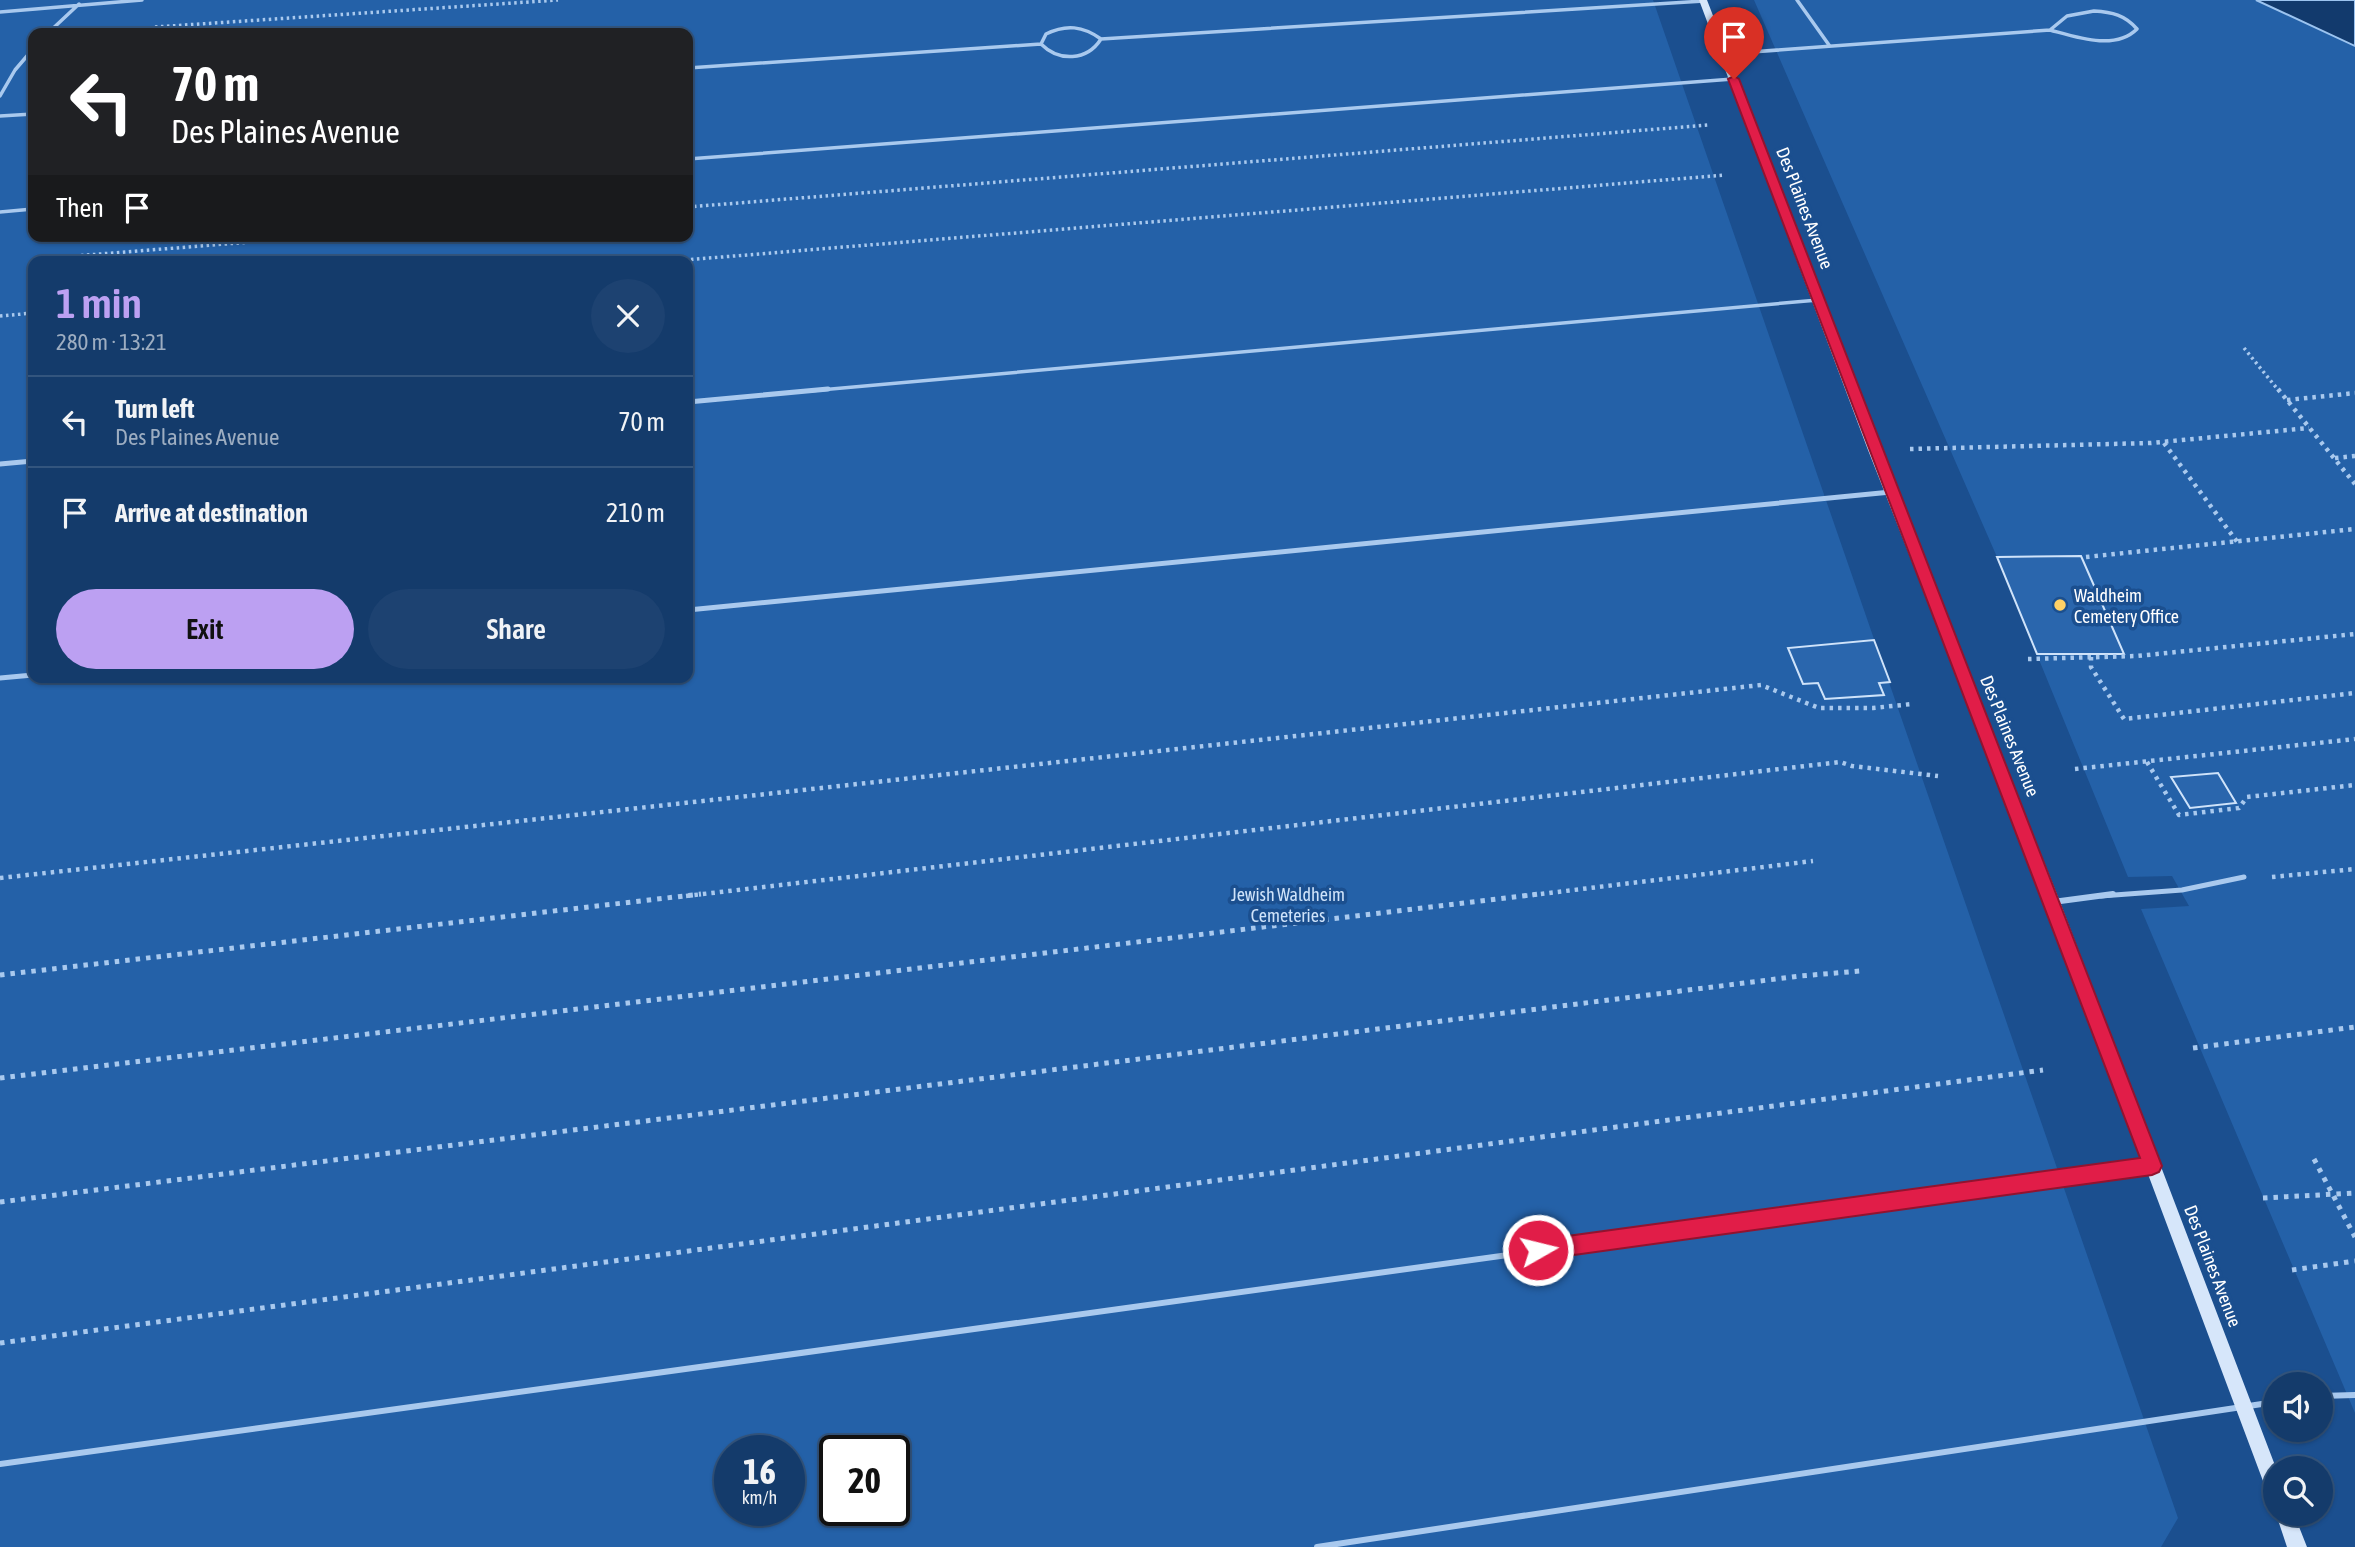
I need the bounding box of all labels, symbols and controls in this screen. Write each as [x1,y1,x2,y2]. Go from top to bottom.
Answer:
pin [1704,7,1764,79]
icon: arrive [1715,18,1753,56]
text: 70 m [171,55,259,111]
icon: left [56,56,147,147]
text: Des Plaines Avenue [171,113,400,150]
street label: Des Plaines Avenue [1772,144,1838,272]
icon: arrive [118,189,156,227]
text: Then [56,193,104,223]
text: 1 min [56,279,142,327]
button: close [591,279,665,353]
text: 280 m · 13:21 [56,329,167,355]
text: Turn left [115,394,195,424]
icon: left [56,403,94,441]
text: 70 m [618,407,665,437]
text: Des Plaines Avenue [115,424,279,450]
icon: arrive [56,494,94,532]
text: Arrive at destination [115,498,308,528]
text: 210 m [606,498,665,528]
place label: Waldheim Cemetery Office [2074,585,2179,627]
button: Exit [56,589,354,669]
button: Share [368,589,665,669]
marker: Waldheim Cemetery Office [2052,597,2068,613]
street label: Des Plaines Avenue [1976,672,2044,800]
park label: Jewish Waldheim Cemeteries [1231,884,1345,926]
street label: Des Plaines Avenue [2180,1202,2246,1330]
position arrow [1501,1213,1575,1287]
map controls [2263,1372,2333,1526]
button: sound [2263,1372,2333,1442]
speed limit sign: 20 [819,1435,910,1526]
text: 16 [743,1451,776,1491]
button: search [2263,1456,2333,1526]
text: km/h [742,1487,777,1508]

